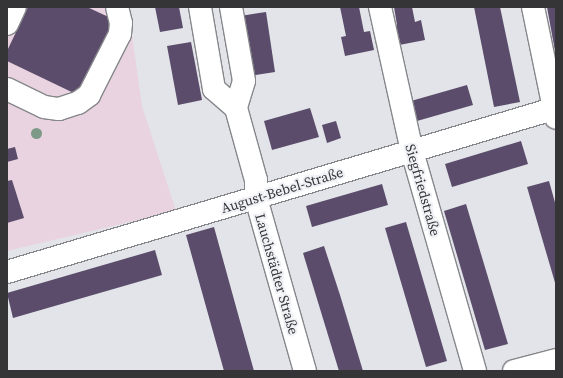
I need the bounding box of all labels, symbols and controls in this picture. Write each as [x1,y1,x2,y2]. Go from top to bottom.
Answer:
street label: Siegfriedstraße [402,142,444,238]
street label: August-Bebel-Straße [219,163,345,217]
street label: Lauchstädter Straße [252,212,302,336]

